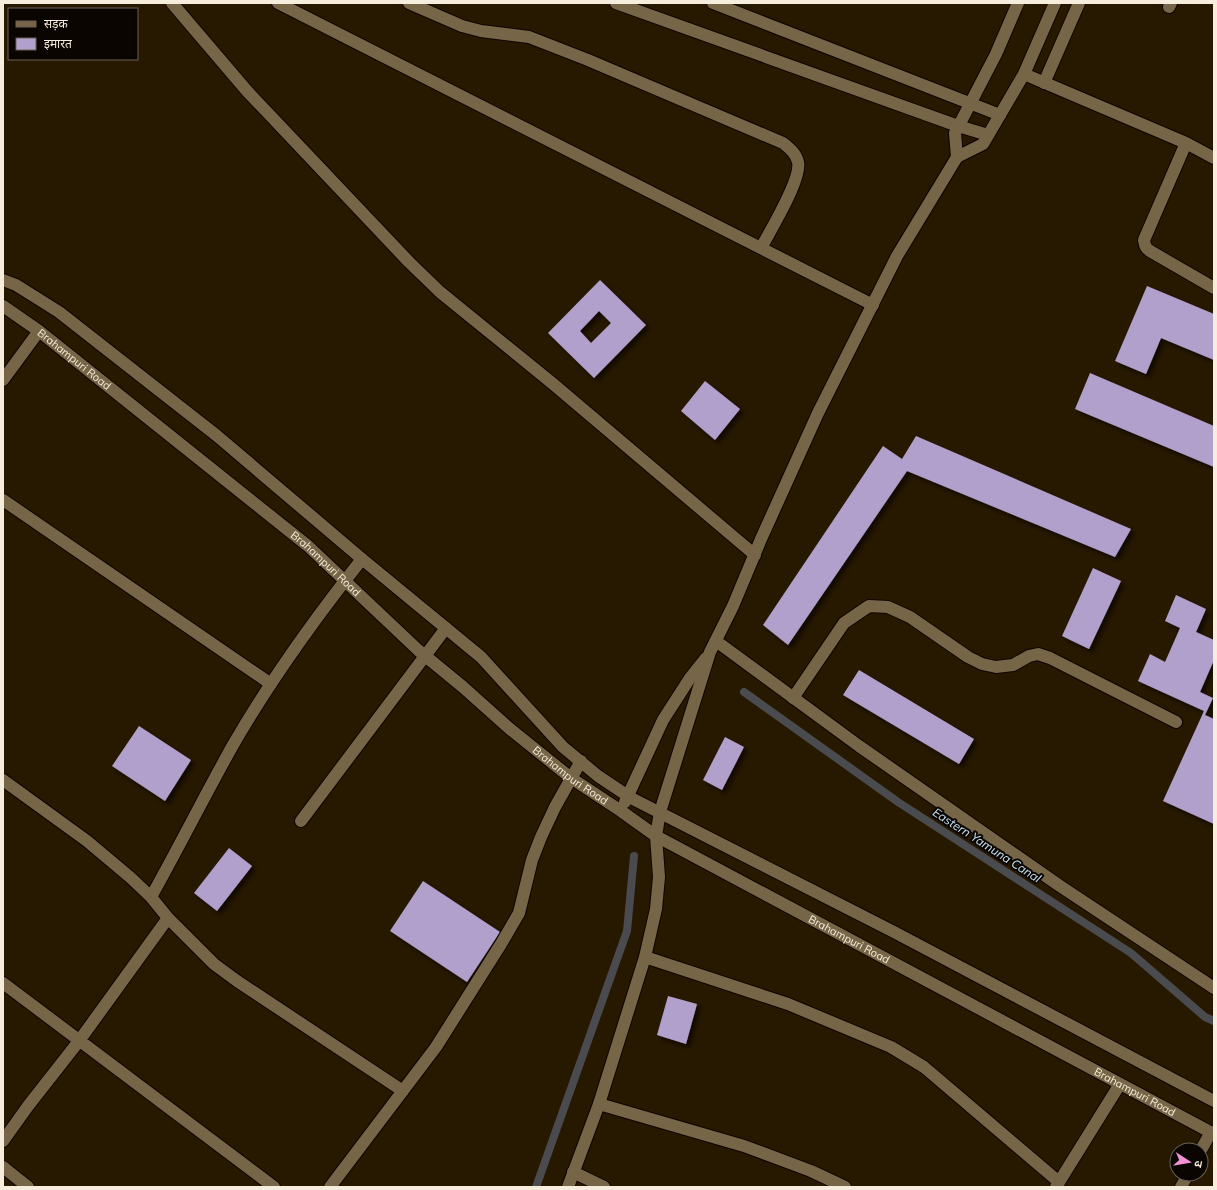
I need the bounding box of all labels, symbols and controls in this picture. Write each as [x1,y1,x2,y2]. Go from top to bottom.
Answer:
legend [8,8,138,60]
text: सड़क [44,16,69,31]
text: इमारत [44,36,73,51]
street label: Brahampuri Road [35,326,114,393]
street label: Brahampuri Road [288,528,364,599]
street label: Brahampuri Road [530,743,611,808]
water label: Eastern Yamuna Canal [930,804,1044,886]
street label: Brahampuri Road [806,912,892,967]
street label: Brahampuri Road [1092,1064,1178,1119]
north arrow [1169,1142,1209,1182]
text: उ [1191,1159,1206,1169]

